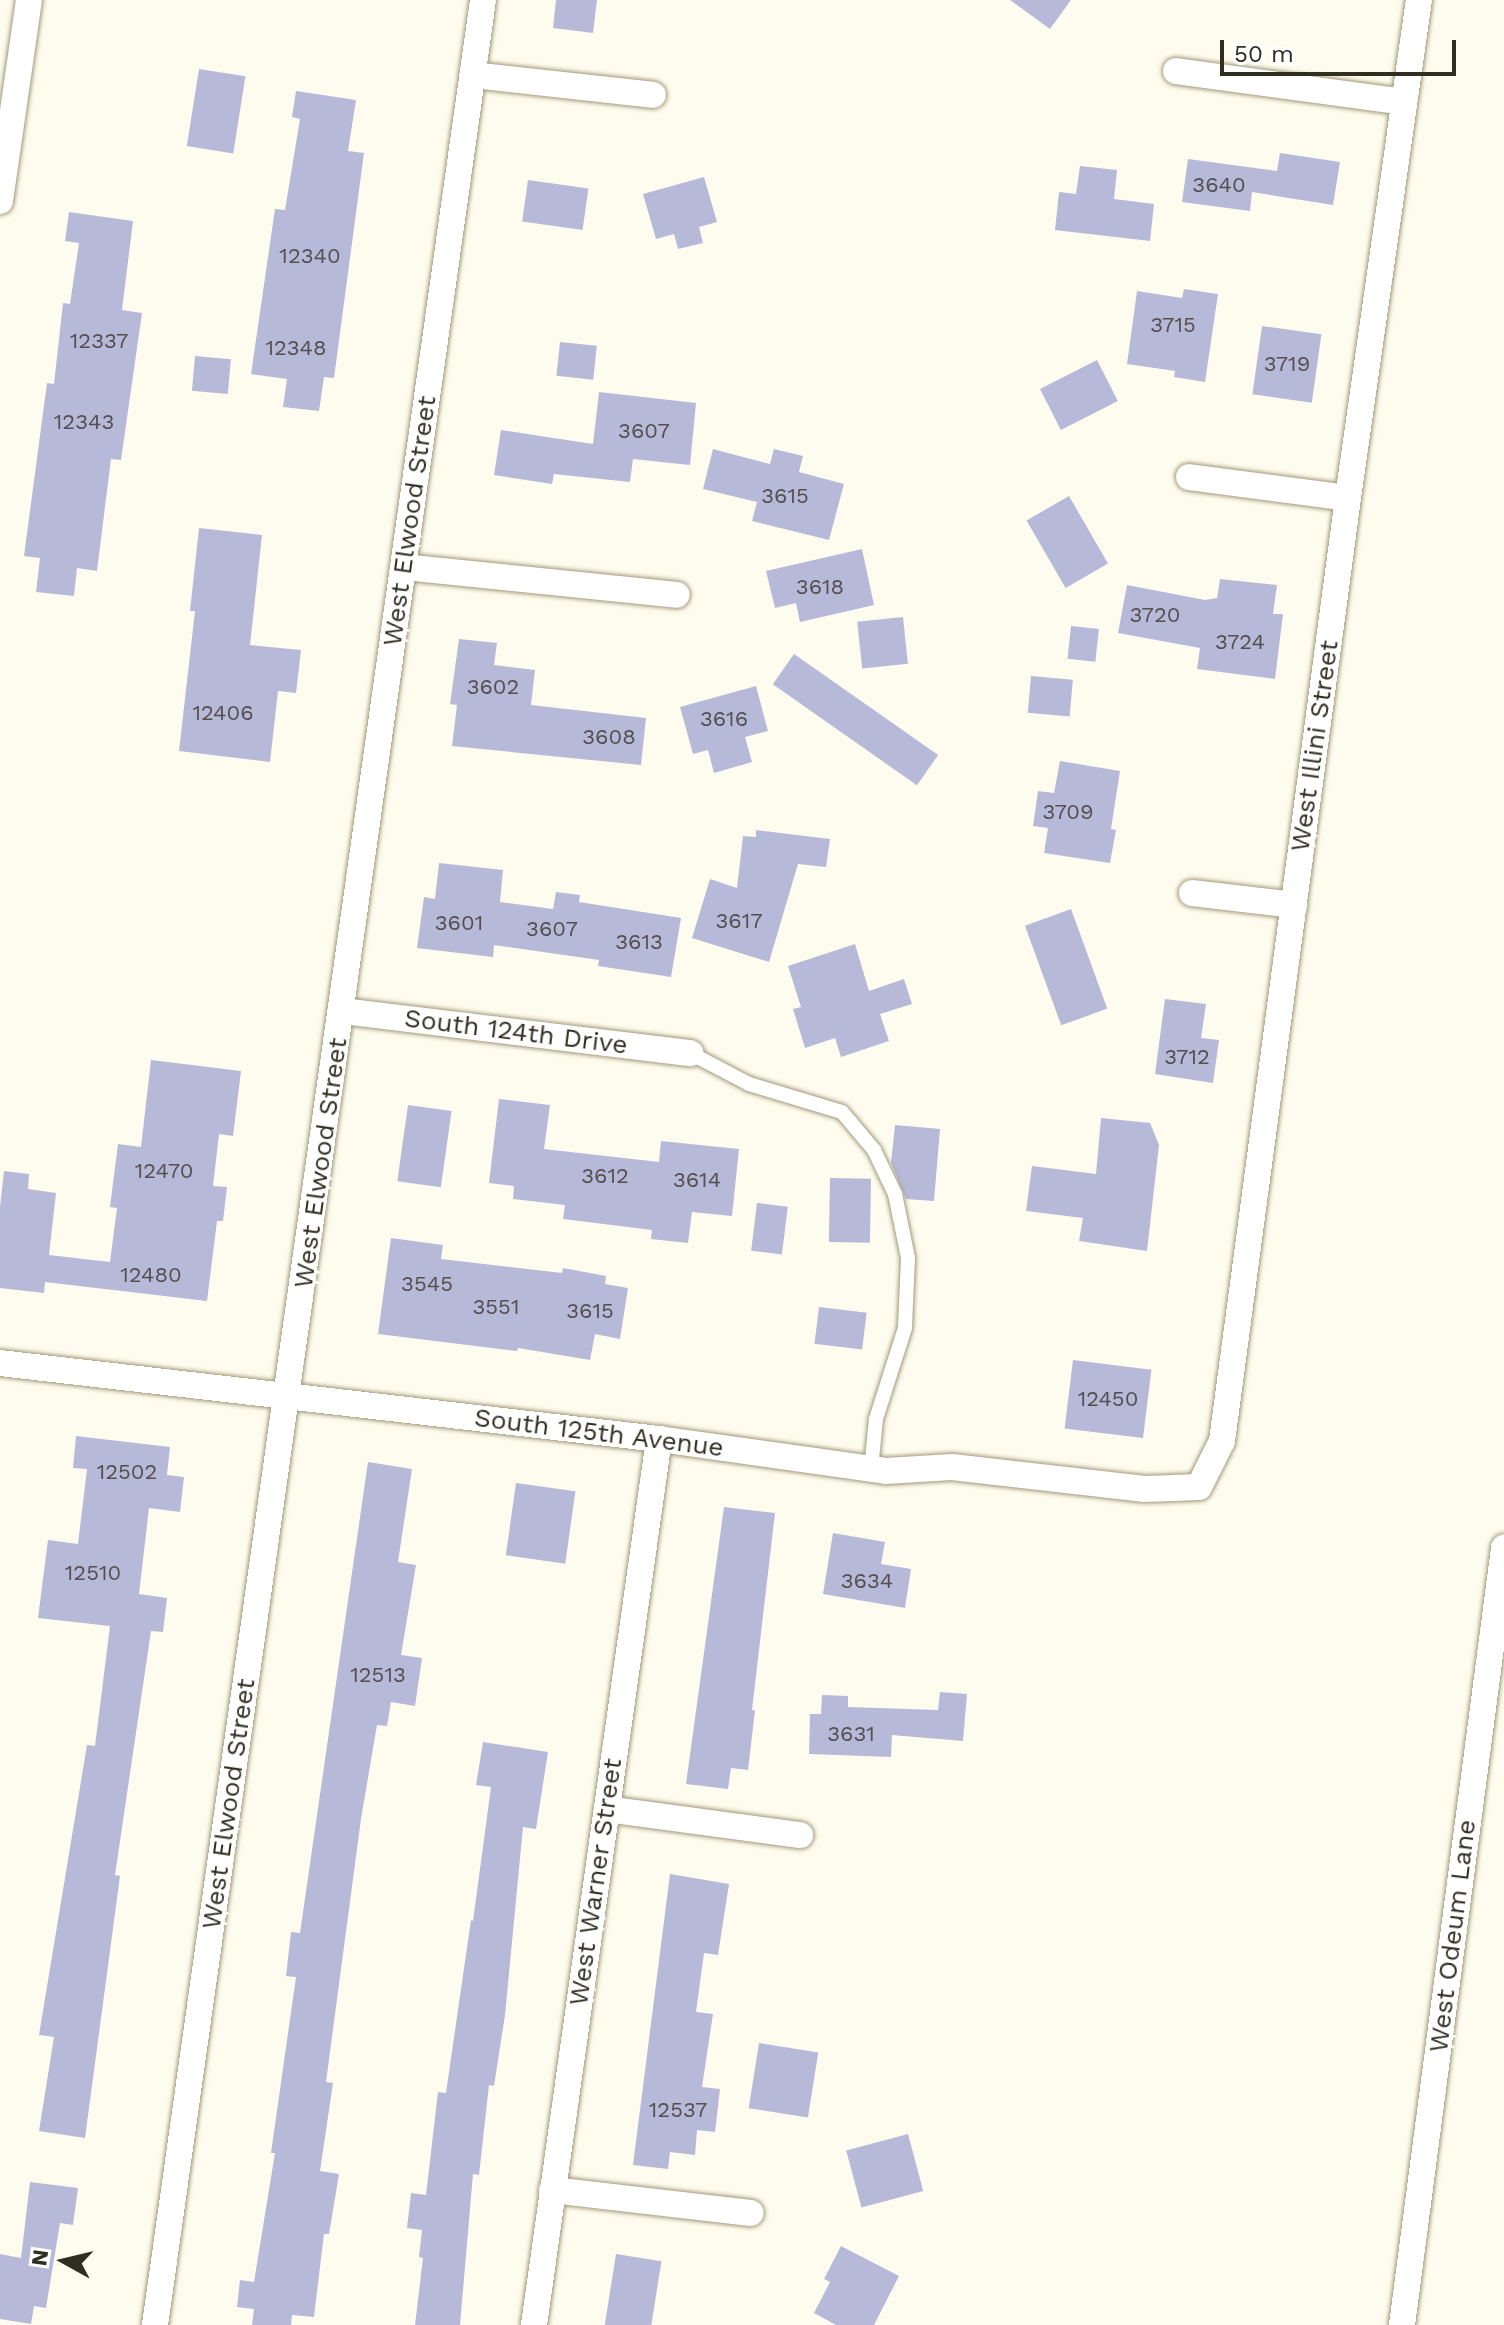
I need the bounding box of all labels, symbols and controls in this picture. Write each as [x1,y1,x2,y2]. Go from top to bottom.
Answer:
scale bar [1224,24,1460,74]
text: 50 m [1234,40,1294,68]
house number: 3640 [1192,172,1246,198]
house number: 12340 [279,243,341,269]
house number: 3715 [1150,312,1196,338]
house number: 12337 [70,328,128,354]
house number: 12348 [265,335,327,361]
house number: 3719 [1264,351,1310,377]
street label: West Elwood Street [377,394,443,648]
house number: 12343 [54,409,114,435]
house number: 3607 [618,418,670,444]
house number: 3615 [761,483,809,509]
house number: 3618 [796,574,844,600]
house number: 3720 [1130,602,1180,628]
house number: 3724 [1215,629,1265,655]
street label: West Illini Street [1285,638,1345,854]
house number: 3602 [467,674,519,700]
house number: 12406 [192,700,254,726]
house number: 3616 [700,706,748,732]
house number: 3608 [582,724,636,750]
house number: 3709 [1042,799,1094,825]
house number: 3617 [715,908,763,934]
house number: 3601 [435,910,483,936]
house number: 3607 [526,916,578,942]
house number: 3613 [615,929,663,955]
street label: South 124th Drive [402,1003,630,1061]
street label: West Elwood Street [288,1036,354,1290]
house number: 3712 [1164,1044,1210,1070]
house number: 12470 [135,1158,193,1184]
house number: 3612 [581,1163,629,1189]
house number: 3614 [673,1167,721,1193]
house number: 12480 [120,1262,182,1288]
house number: 3545 [401,1271,453,1297]
house number: 3551 [472,1294,520,1320]
house number: 3615 [566,1298,614,1324]
house number: 12450 [1078,1386,1138,1412]
street label: South 125th Avenue [472,1402,726,1464]
house number: 12502 [97,1459,157,1485]
house number: 12510 [65,1560,121,1586]
house number: 3634 [841,1568,893,1594]
house number: 12513 [350,1662,406,1688]
street label: West Elwood Street [196,1677,262,1931]
house number: 3631 [827,1721,875,1747]
street label: West Warner Street [563,1756,629,2008]
street label: West Odeum Lane [1423,1818,1483,2054]
house number: 12537 [649,2097,707,2123]
north arrow [24,2221,104,2301]
text: N [26,2248,53,2267]

